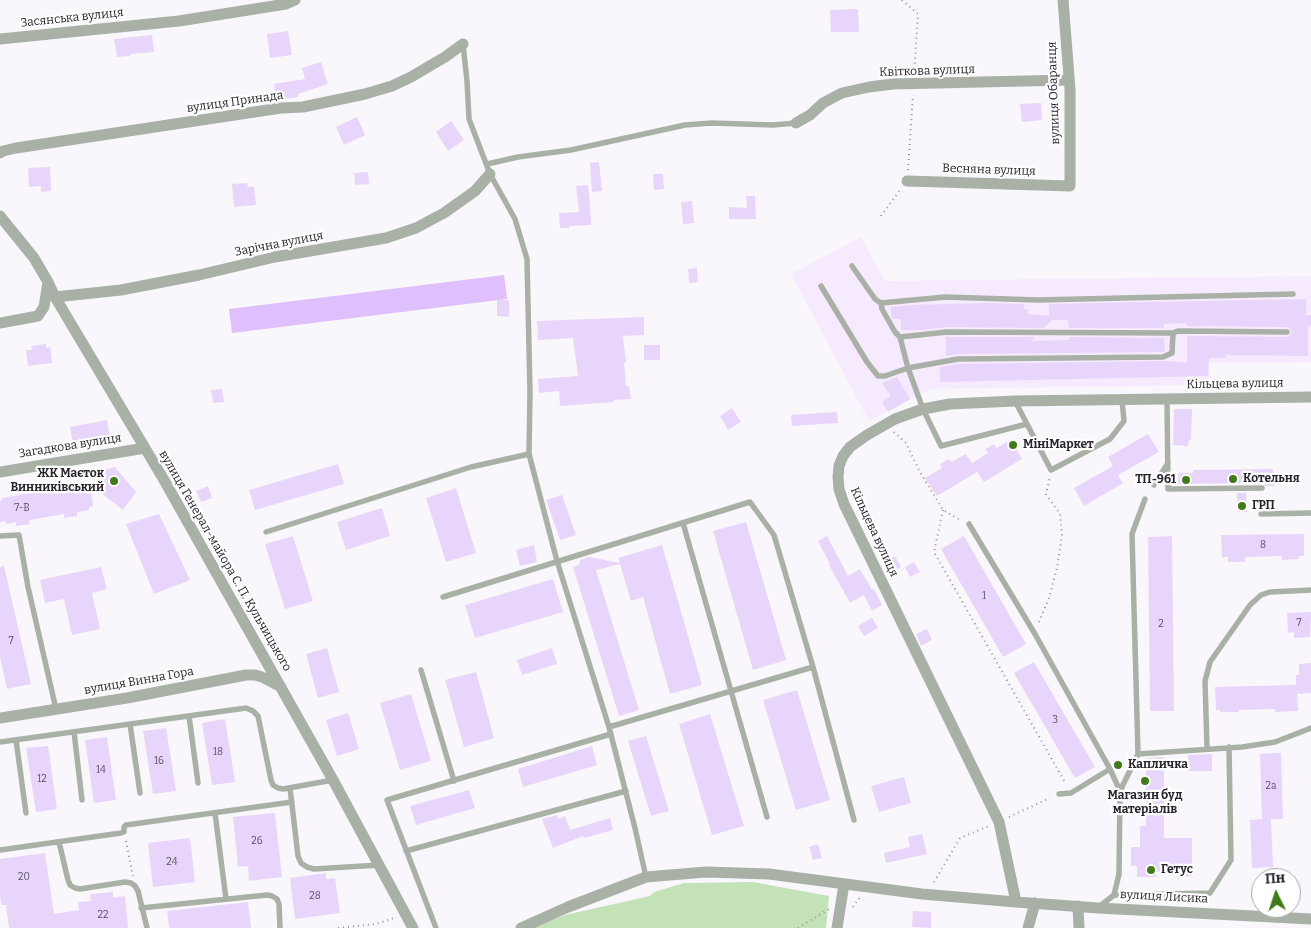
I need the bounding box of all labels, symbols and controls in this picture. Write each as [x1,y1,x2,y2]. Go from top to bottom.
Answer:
street label: Засянська вулиця [20,5,124,31]
street label: вулиця Обаранця [1045,41,1063,145]
street label: Квіткова вулиця [879,62,975,80]
street label: вулиця Принада [186,88,284,116]
street label: Весняна вулиця [942,161,1036,179]
street label: Зарічна вулиця [234,228,324,260]
street label: Кільцева вулиця [1186,376,1284,392]
street label: Загадкова вулиця [18,431,122,461]
place label: МініМаркет [1023,438,1094,452]
marker: МініМаркет [1007,439,1019,451]
street label: вулиця Генерал-майора С. П. Кульчицького [156,448,294,674]
place label: ЖК Маєток Винниківський [10,467,104,495]
place label: Котельня [1243,472,1300,486]
place label: ТП-961 [1135,473,1176,487]
marker: Котельня [1227,473,1239,485]
marker: ТП-961 [1180,474,1192,486]
marker: ЖК Маєток Винниківський [108,475,120,487]
street label: Кільцева вулиця [847,485,901,579]
place label: ГРП [1252,499,1275,513]
marker: ГРП [1236,500,1248,512]
house number: 7-В [14,502,30,514]
house number: 8 [1260,539,1266,551]
house number: 1 [982,590,986,602]
house number: 7 [1296,617,1302,629]
house number: 2 [1158,618,1164,630]
house number: 7 [8,635,14,647]
street label: вулиця Винна Гора [83,664,195,698]
house number: 3 [1052,714,1058,726]
house number: 18 [213,746,223,758]
house number: 16 [154,755,164,767]
place label: Капличка [1128,758,1188,772]
marker: Капличка [1112,759,1124,771]
house number: 14 [96,764,106,776]
house number: 12 [37,773,47,785]
marker: Магазин буд матеріалів [1139,775,1151,787]
house number: 2а [1266,780,1276,792]
place label: Магазин буд матеріалів [1108,789,1182,817]
house number: 26 [251,835,263,847]
house number: 24 [166,856,178,868]
place label: Гетус [1161,863,1193,877]
marker: Гетус [1145,864,1157,876]
north arrow [1251,868,1301,918]
text: Пн [1264,869,1286,888]
house number: 20 [18,871,30,883]
street label: вулиця Лисика [1120,888,1208,906]
house number: 28 [309,890,321,902]
house number: 22 [98,909,108,921]

